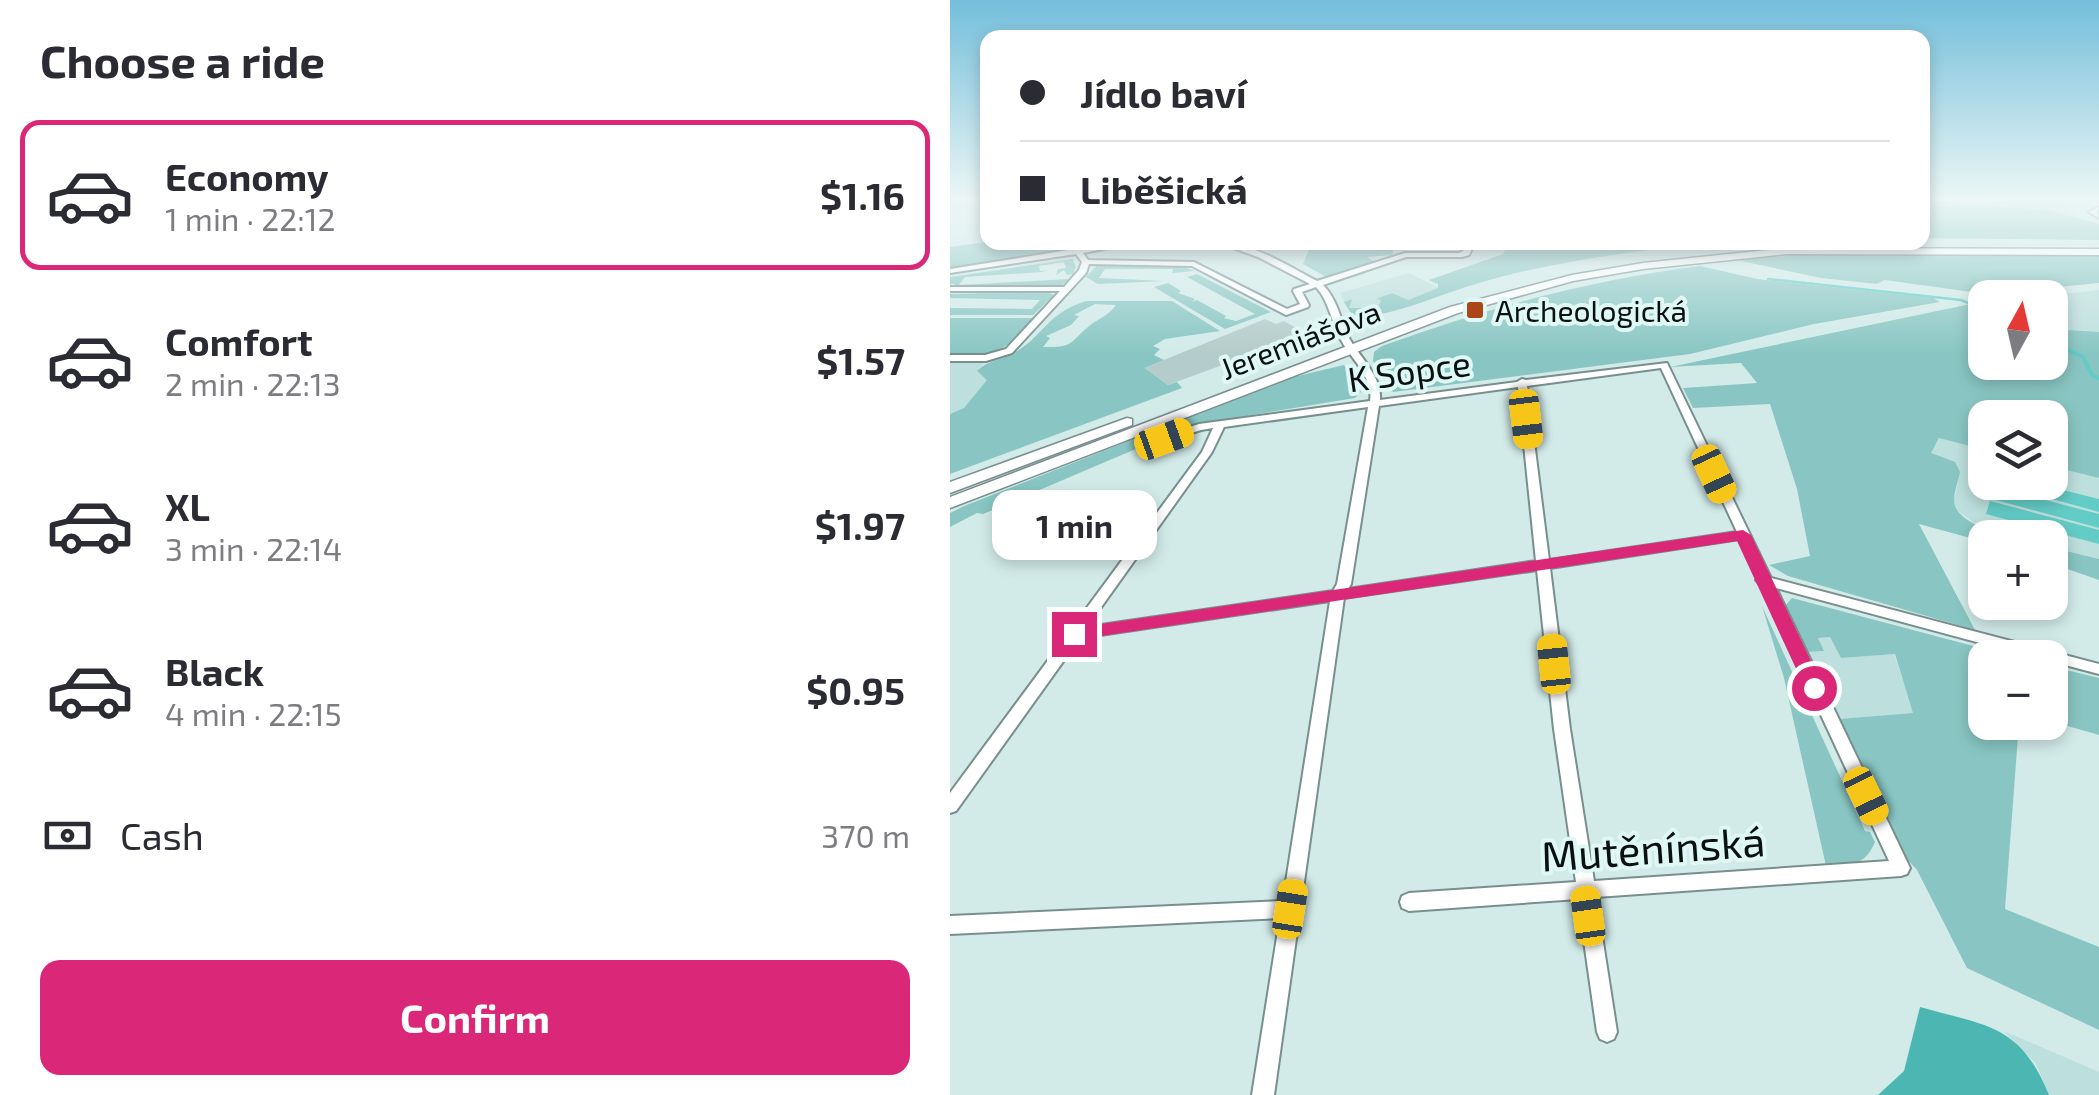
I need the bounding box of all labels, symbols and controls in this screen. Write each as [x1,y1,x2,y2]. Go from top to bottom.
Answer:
text: Choose a ride [40,33,325,87]
text: Jídlo baví [1080,70,1247,116]
icon: car [45,150,135,240]
text: Economy [165,153,329,199]
text: Liběšická [1080,166,1248,212]
text: $1.16 [820,172,905,218]
text: 1 min · 22:12 [165,199,336,237]
north arrow [1968,280,2068,380]
map controls [1968,280,2068,740]
street label: Jeremiášova [1215,292,1385,386]
place label: Archeologická [1495,292,1687,328]
marker: Archeologická [1464,299,1486,321]
icon: car [45,315,135,405]
text: Comfort [165,318,313,364]
text: $1.57 [816,337,905,383]
street label: K Sopce [1345,341,1473,399]
text: 2 min · 22:13 [165,364,341,402]
car [1507,387,1545,451]
button: layers [1968,400,2068,500]
car [1131,415,1197,463]
car [1688,440,1740,508]
icon: car [45,480,135,570]
text: XL [165,483,210,529]
callout: 1 min [992,489,1156,559]
text: $1.97 [815,502,905,548]
text: 1 min [1036,506,1113,544]
button: + [1968,520,2068,620]
text: 3 min · 22:14 [165,529,342,567]
route end [1052,612,1097,657]
car [1536,633,1572,695]
button: − [1968,640,2068,740]
icon: car [45,645,135,735]
text: Black [165,648,264,694]
route start [1792,666,1837,711]
text: $0.95 [806,667,905,713]
text: 4 min · 22:15 [165,694,342,732]
car [1839,762,1893,830]
icon: cash [40,808,95,863]
text: Cash [120,812,204,858]
street label: Mutěnínská [1539,814,1767,880]
text: 370 m [821,816,910,854]
car [1270,877,1310,941]
car [1569,884,1607,948]
button: Confirm [40,960,910,1075]

